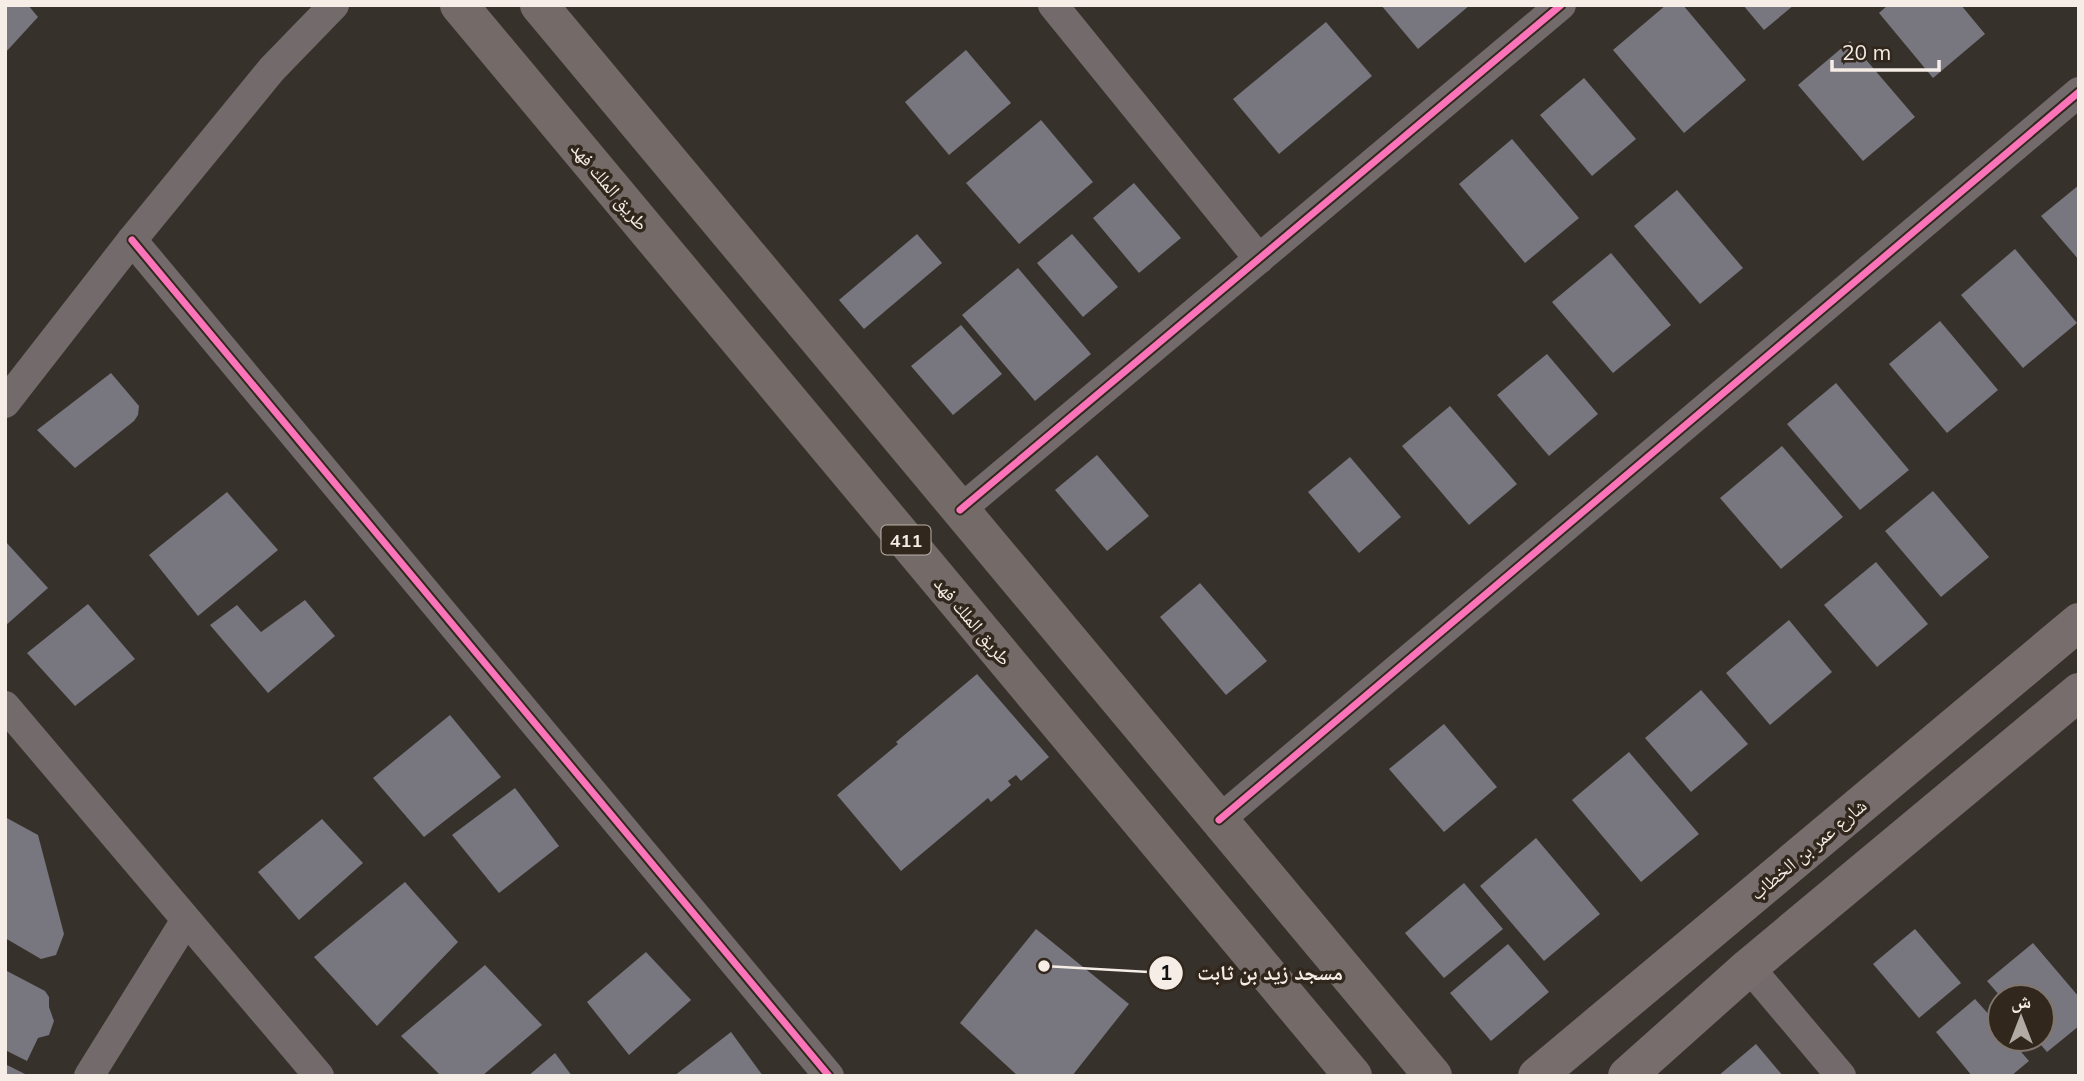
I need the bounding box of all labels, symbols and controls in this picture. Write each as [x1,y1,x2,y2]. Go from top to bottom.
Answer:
scale bar [1832,28,1939,72]
text: 20 m [1842,39,1891,65]
street label: طريق الملك فهد [566,137,654,235]
road number: 411 [881,526,930,554]
street label: طريق الملك فهد [929,572,1017,670]
street label: شارع عمر بن الخطاب [1745,793,1871,905]
callout: مسجد زيد بن ثابت [1148,952,1357,994]
text: 1 [1160,959,1172,985]
text: مسجد زيد بن ثابت [1197,959,1343,986]
north arrow [1986,983,2056,1053]
text: ش [2011,989,2031,1013]

